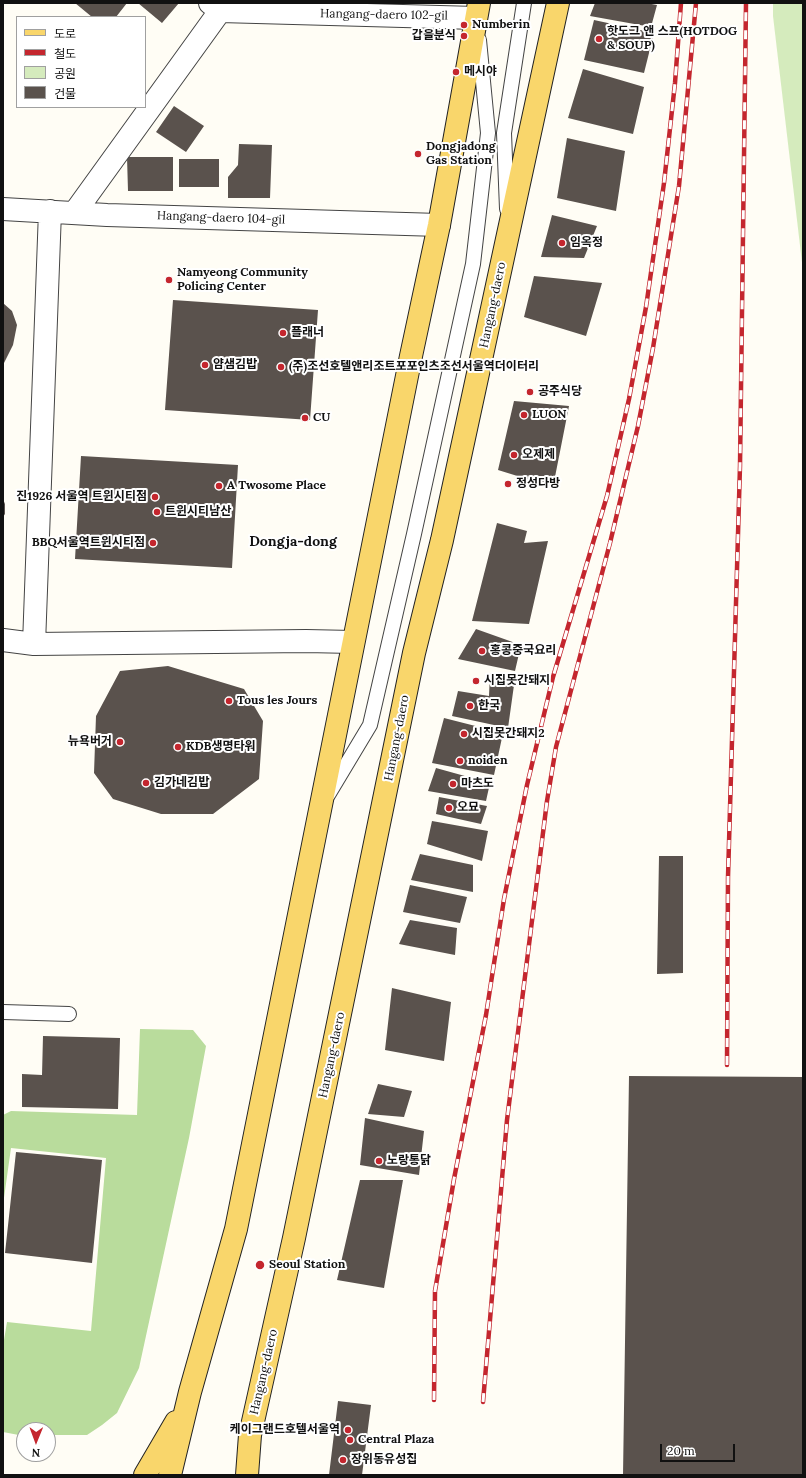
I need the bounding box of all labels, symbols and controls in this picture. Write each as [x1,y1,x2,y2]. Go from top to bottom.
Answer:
street label: Hangang-daero 102-gil [320,7,448,23]
legend [16,16,146,108]
place label: Numberin [472,18,530,32]
marker: Numberin [459,20,469,30]
place label: 핫도그 앤 스프(HOTDOG & SOUP) [607,25,737,53]
text: 도로 [54,26,76,41]
place label: 갑을분식 [412,29,456,43]
marker: 갑을분식 [459,31,469,41]
marker: 핫도그 앤 스프(HOTDOG & SOUP) [594,34,604,44]
text: 철도 [54,46,76,61]
place label: 메시야 [464,65,497,79]
text: 공원 [54,66,76,81]
marker: 메시야 [451,67,461,77]
text: 건물 [54,86,76,101]
place label: Dongjadong Gas Station [426,140,495,168]
marker: Dongjadong Gas Station [413,149,423,159]
street label: Hangang-daero 104-gil [157,209,285,227]
place label: 임옥정 [570,236,603,250]
marker: 임옥정 [557,238,567,248]
street label: Hangang-daero [477,261,509,349]
place label: Namyeong Community Policing Center [177,266,308,294]
marker: Namyeong Community Policing Center [164,275,174,285]
place label: 플래너 [291,326,324,340]
marker: 플래너 [278,328,288,338]
place label: 얌샘김밥 [213,358,257,372]
marker: 얌샘김밥 [200,360,210,370]
place label: (주)조선호텔앤리조트포포인츠조선서울역더이터리 [289,360,539,374]
marker: (주)조선호텔앤리조트포포인츠조선서울역더이터리 [276,362,286,372]
place label: 공주식당 [538,385,582,399]
marker: 공주식당 [525,387,535,397]
place label: LUON [532,408,566,422]
marker: LUON [519,410,529,420]
place label: CU [313,411,330,425]
marker: CU [300,413,310,423]
place label: 오제제 [522,448,555,462]
marker: 오제제 [509,450,519,460]
place label: 정성다방 [516,477,560,491]
place label: A Twosome Place [227,479,326,493]
marker: 정성다방 [503,479,513,489]
marker: A Twosome Place [214,481,224,491]
place label: 진1926 서울역 트윈시티점 [16,490,147,504]
marker: 진1926 서울역 트윈시티점 [150,492,160,502]
place label: 트윈시티남산 [165,505,231,519]
marker: 트윈시티남산 [152,507,162,517]
district label: Dongja-dong [249,534,337,550]
place label: BBQ서울역트윈시티점 [32,536,145,550]
marker: BBQ서울역트윈시티점 [148,538,158,548]
place label: 홍콩중국요리 [490,644,556,658]
marker: 홍콩중국요리 [477,646,487,656]
place label: 시집못간돼지 [484,674,550,688]
marker: 시집못간돼지 [471,676,481,686]
place label: Tous les Jours [237,694,317,708]
street label: Hangang-daero [382,694,412,782]
marker: Tous les Jours [224,696,234,706]
place label: 한국 [478,699,500,713]
marker: 한국 [465,701,475,711]
place label: 시집못간돼지2 [472,727,545,741]
marker: 시집못간돼지2 [459,729,469,739]
place label: 뉴욕버거 [68,735,112,749]
marker: 뉴욕버거 [115,737,125,747]
place label: KDB생명타워 [186,740,256,754]
marker: KDB생명타워 [173,742,183,752]
place label: noiden [468,754,508,768]
marker: noiden [455,756,465,766]
place label: 김가네김밥 [154,776,209,790]
place label: 마츠도 [461,777,494,791]
marker: 김가네김밥 [141,778,151,788]
marker: 마츠도 [448,779,458,789]
place label: 오묘 [457,801,479,815]
marker: 오묘 [444,803,454,813]
street label: Hangang-daero [316,1011,348,1099]
place label: 노랑통닭 [387,1154,431,1168]
marker: 노랑통닭 [374,1156,384,1166]
place label: Seoul Station [269,1258,345,1272]
marker: Seoul Station [254,1259,266,1271]
street label: Hangang-daero [247,1328,281,1416]
north arrow [16,1422,56,1462]
place label: 케이그랜드호텔서울역 [230,1423,340,1437]
marker: 케이그랜드호텔서울역 [343,1425,353,1435]
place label: Central Plaza [358,1433,434,1447]
marker: Central Plaza [345,1435,355,1445]
scale bar [662,1436,737,1462]
text: 20 m [667,1443,695,1458]
text: N [31,1446,40,1460]
place label: 장위동유성집 [351,1453,417,1467]
marker: 장위동유성집 [338,1455,348,1465]

